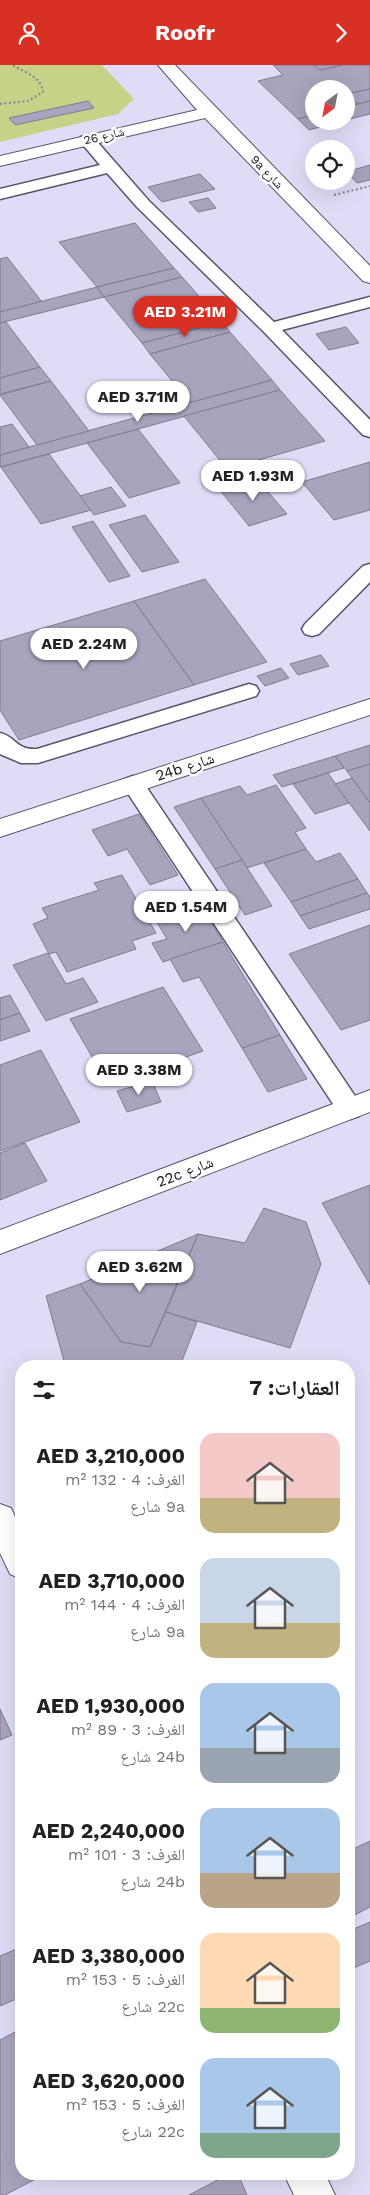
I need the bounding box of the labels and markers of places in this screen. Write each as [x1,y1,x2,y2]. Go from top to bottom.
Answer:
pin: AED 3.21M [128,295,242,338]
pin: AED 3.71M [81,381,195,423]
pin: AED 1.93M [196,459,310,502]
pin: AED 2.24M [27,627,141,670]
pin: AED 1.54M [129,891,243,933]
pin: AED 3.38M [82,1053,196,1096]
pin: AED 3.62M [83,1251,197,1293]

